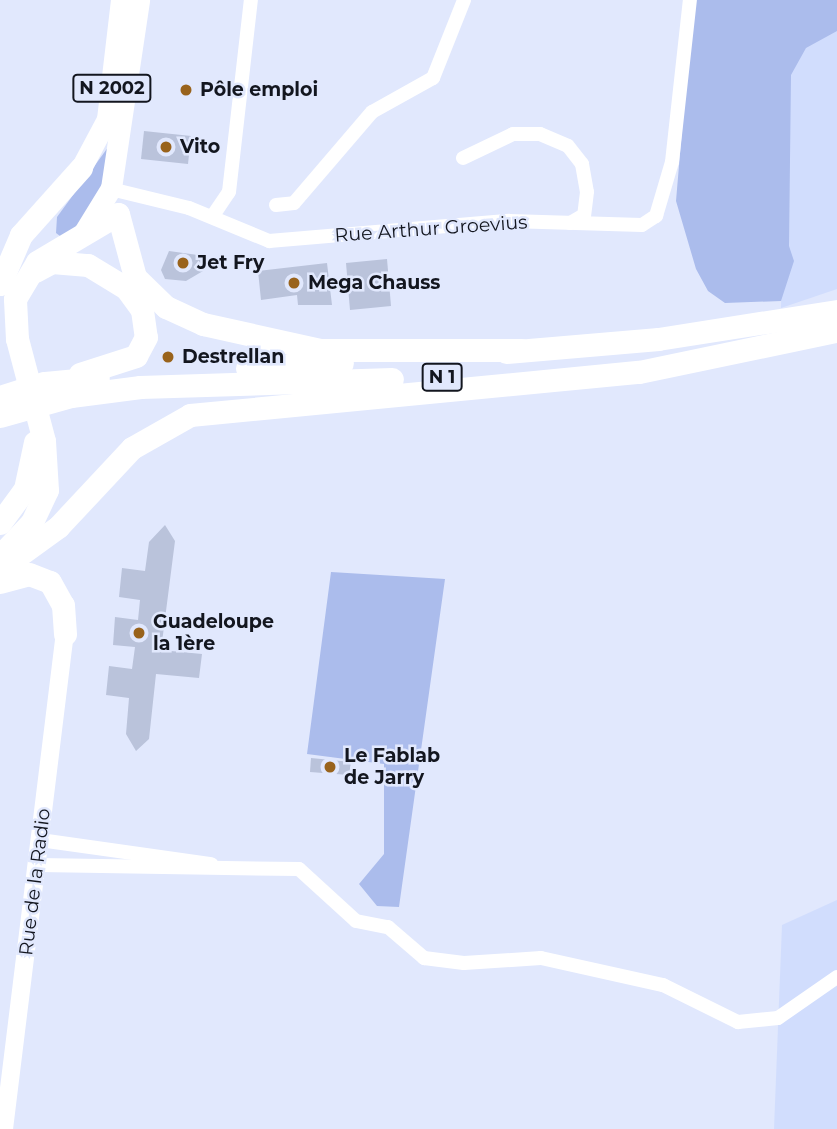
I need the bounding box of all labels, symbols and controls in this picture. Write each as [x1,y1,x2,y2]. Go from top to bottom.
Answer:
road number: N 2002 [72,74,152,102]
place label: Pôle emploi [200,79,318,101]
marker: Pôle emploi [178,82,194,98]
place label: Vito [180,136,220,158]
marker: Vito [158,139,174,155]
street label: Rue Arthur Groevius [334,211,528,247]
place label: Jet Fry [197,252,264,274]
marker: Jet Fry [175,255,191,271]
place label: Mega Chauss [308,272,440,294]
marker: Mega Chauss [286,275,302,291]
place label: Destrellan [182,346,284,368]
marker: Destrellan [160,349,176,365]
road number: N 1 [421,362,463,391]
place label: Guadeloupe la 1ère [153,611,274,655]
marker: Guadeloupe la 1ère [131,625,147,641]
place label: Le Fablab de Jarry [344,745,440,789]
marker: Le Fablab de Jarry [322,759,338,775]
street label: Rue de la Radio [15,807,55,957]

